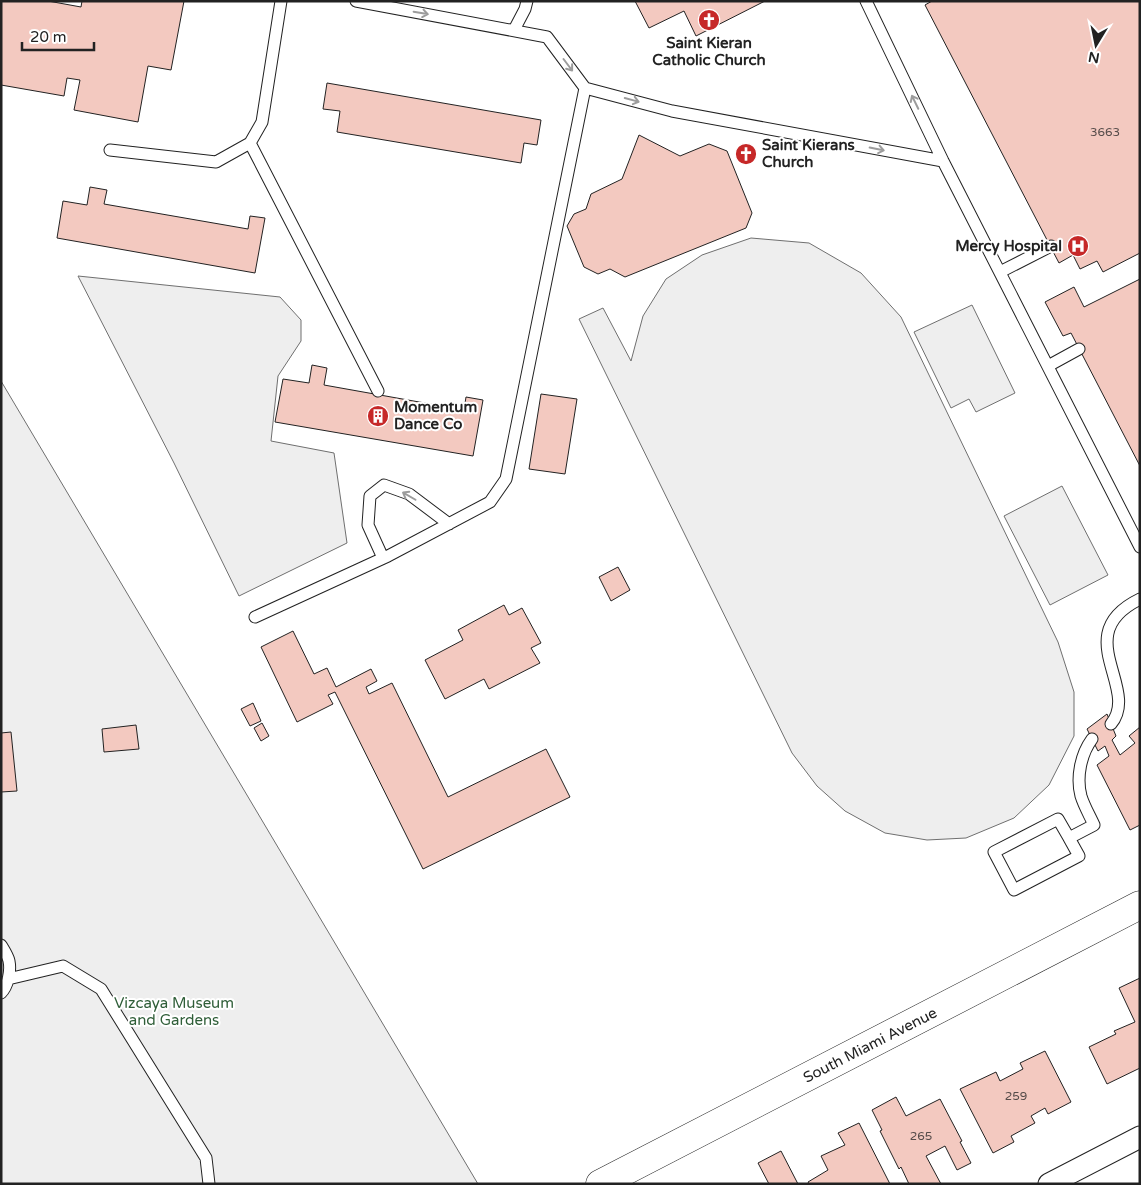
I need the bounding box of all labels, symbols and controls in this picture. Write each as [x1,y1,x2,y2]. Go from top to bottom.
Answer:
church icon: Saint Kieran Catholic Church [697,8,721,32]
one-way arrow [413,9,429,19]
scale bar [22,20,95,52]
north arrow [1071,20,1121,70]
text: 20 m [30,28,67,46]
place label: Saint Kieran Catholic Church [652,34,766,69]
text: N [1087,48,1101,67]
one-way arrow [563,58,573,72]
one-way arrow [910,95,919,110]
one-way arrow [624,96,640,106]
house number: 3663 [1090,125,1120,139]
place label: Saint Kierans Church [762,136,855,171]
church icon: Saint Kierans Church [734,142,758,166]
one-way arrow [869,145,885,155]
hospital icon: Mercy Hospital [1066,234,1090,258]
place label: Mercy Hospital [955,237,1062,256]
place label: Momentum Dance Co [394,398,477,433]
building icon: Momentum Dance Co [366,404,390,428]
one-way arrow [403,490,417,500]
park label: Vizcaya Museum and Gardens [114,994,234,1029]
street label: South Miami Avenue [800,1003,940,1087]
house number: 259 [1005,1089,1027,1103]
house number: 265 [910,1129,932,1143]

